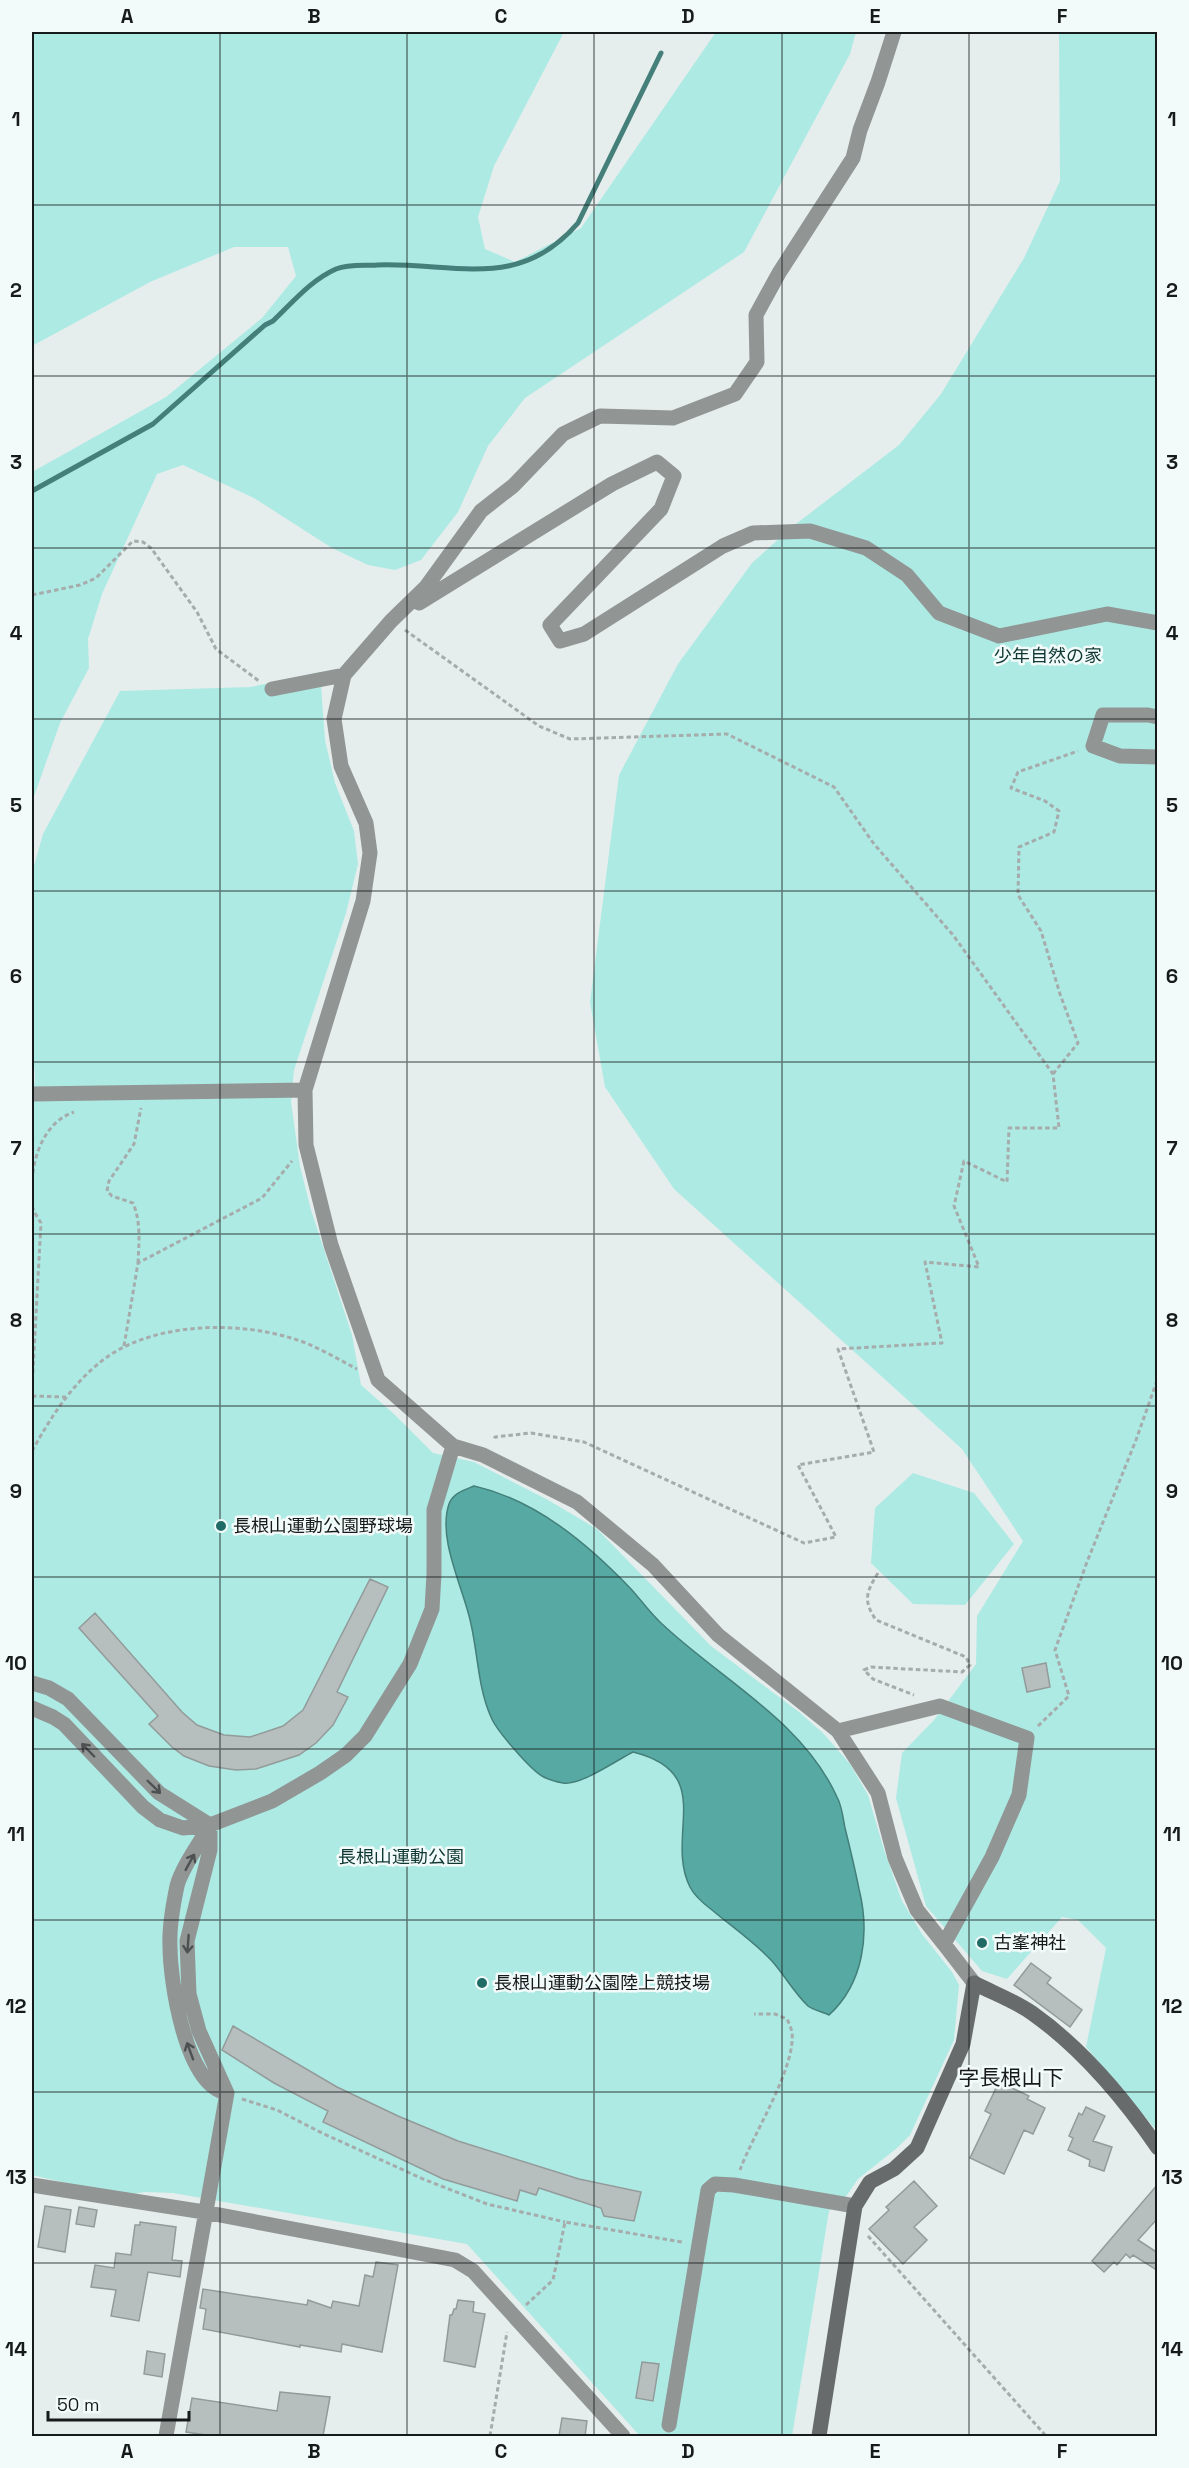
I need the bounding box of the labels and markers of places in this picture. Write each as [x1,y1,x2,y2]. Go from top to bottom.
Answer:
place label: 長根山運動公園野球場 [233,1514,413,1537]
marker: 長根山運動公園野球場 [214,1519,228,1533]
place label: 古峯神社 [994,1931,1066,1954]
marker: 古峯神社 [975,1936,989,1950]
place label: 長根山運動公園陸上競技場 [494,1971,710,1994]
marker: 長根山運動公園陸上競技場 [475,1976,489,1990]

